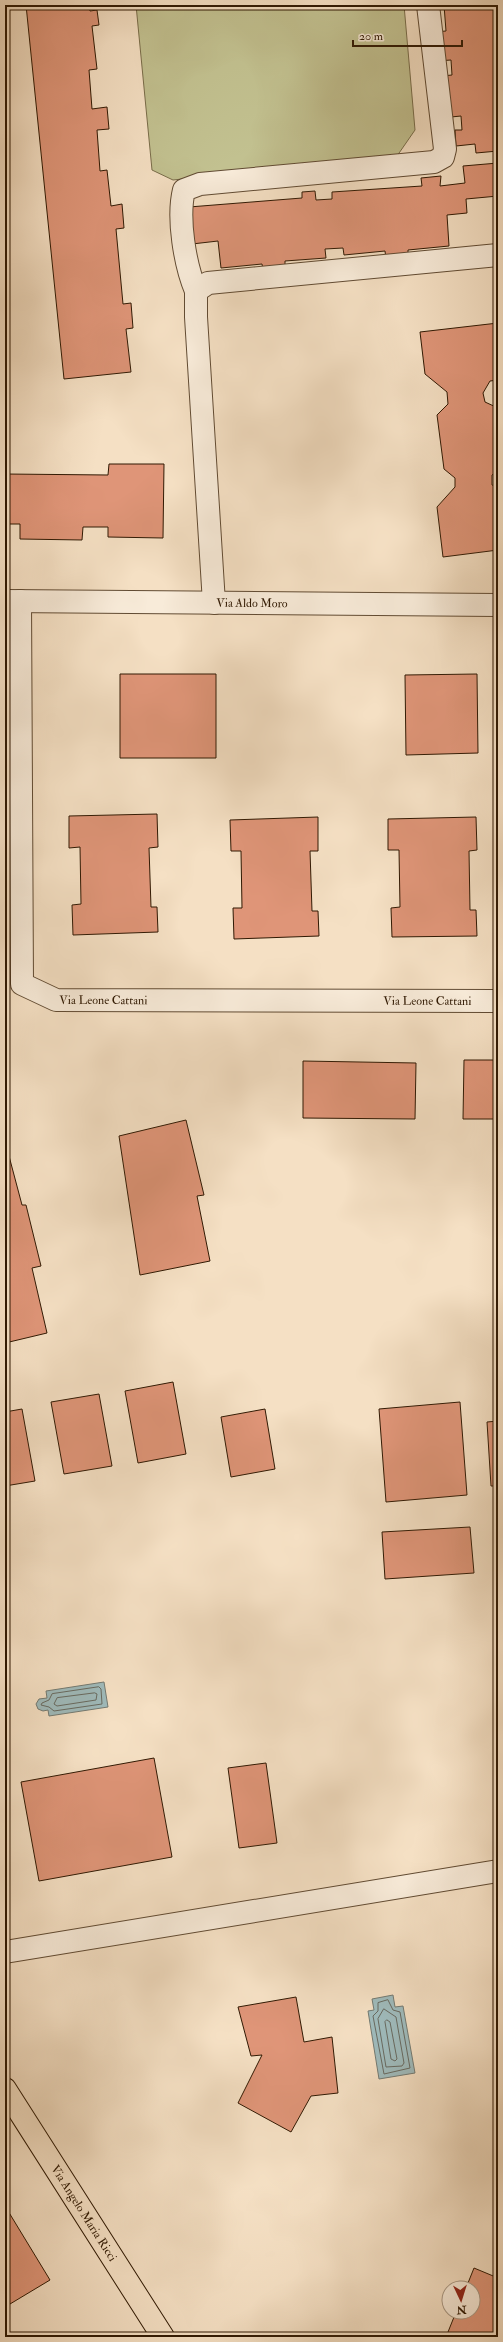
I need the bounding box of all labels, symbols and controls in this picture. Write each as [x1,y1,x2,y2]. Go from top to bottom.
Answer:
scale bar [353,22,462,48]
text: 20 m [359,29,384,44]
street label: Via Aldo Moro [216,595,288,611]
street label: Via Leone Cattani [59,993,148,1008]
street label: Via Leone Cattani [383,993,472,1008]
street label: Via Angelo Maria Ricci [48,2162,120,2264]
north arrow [441,2280,481,2320]
text: N [455,2303,468,2316]

